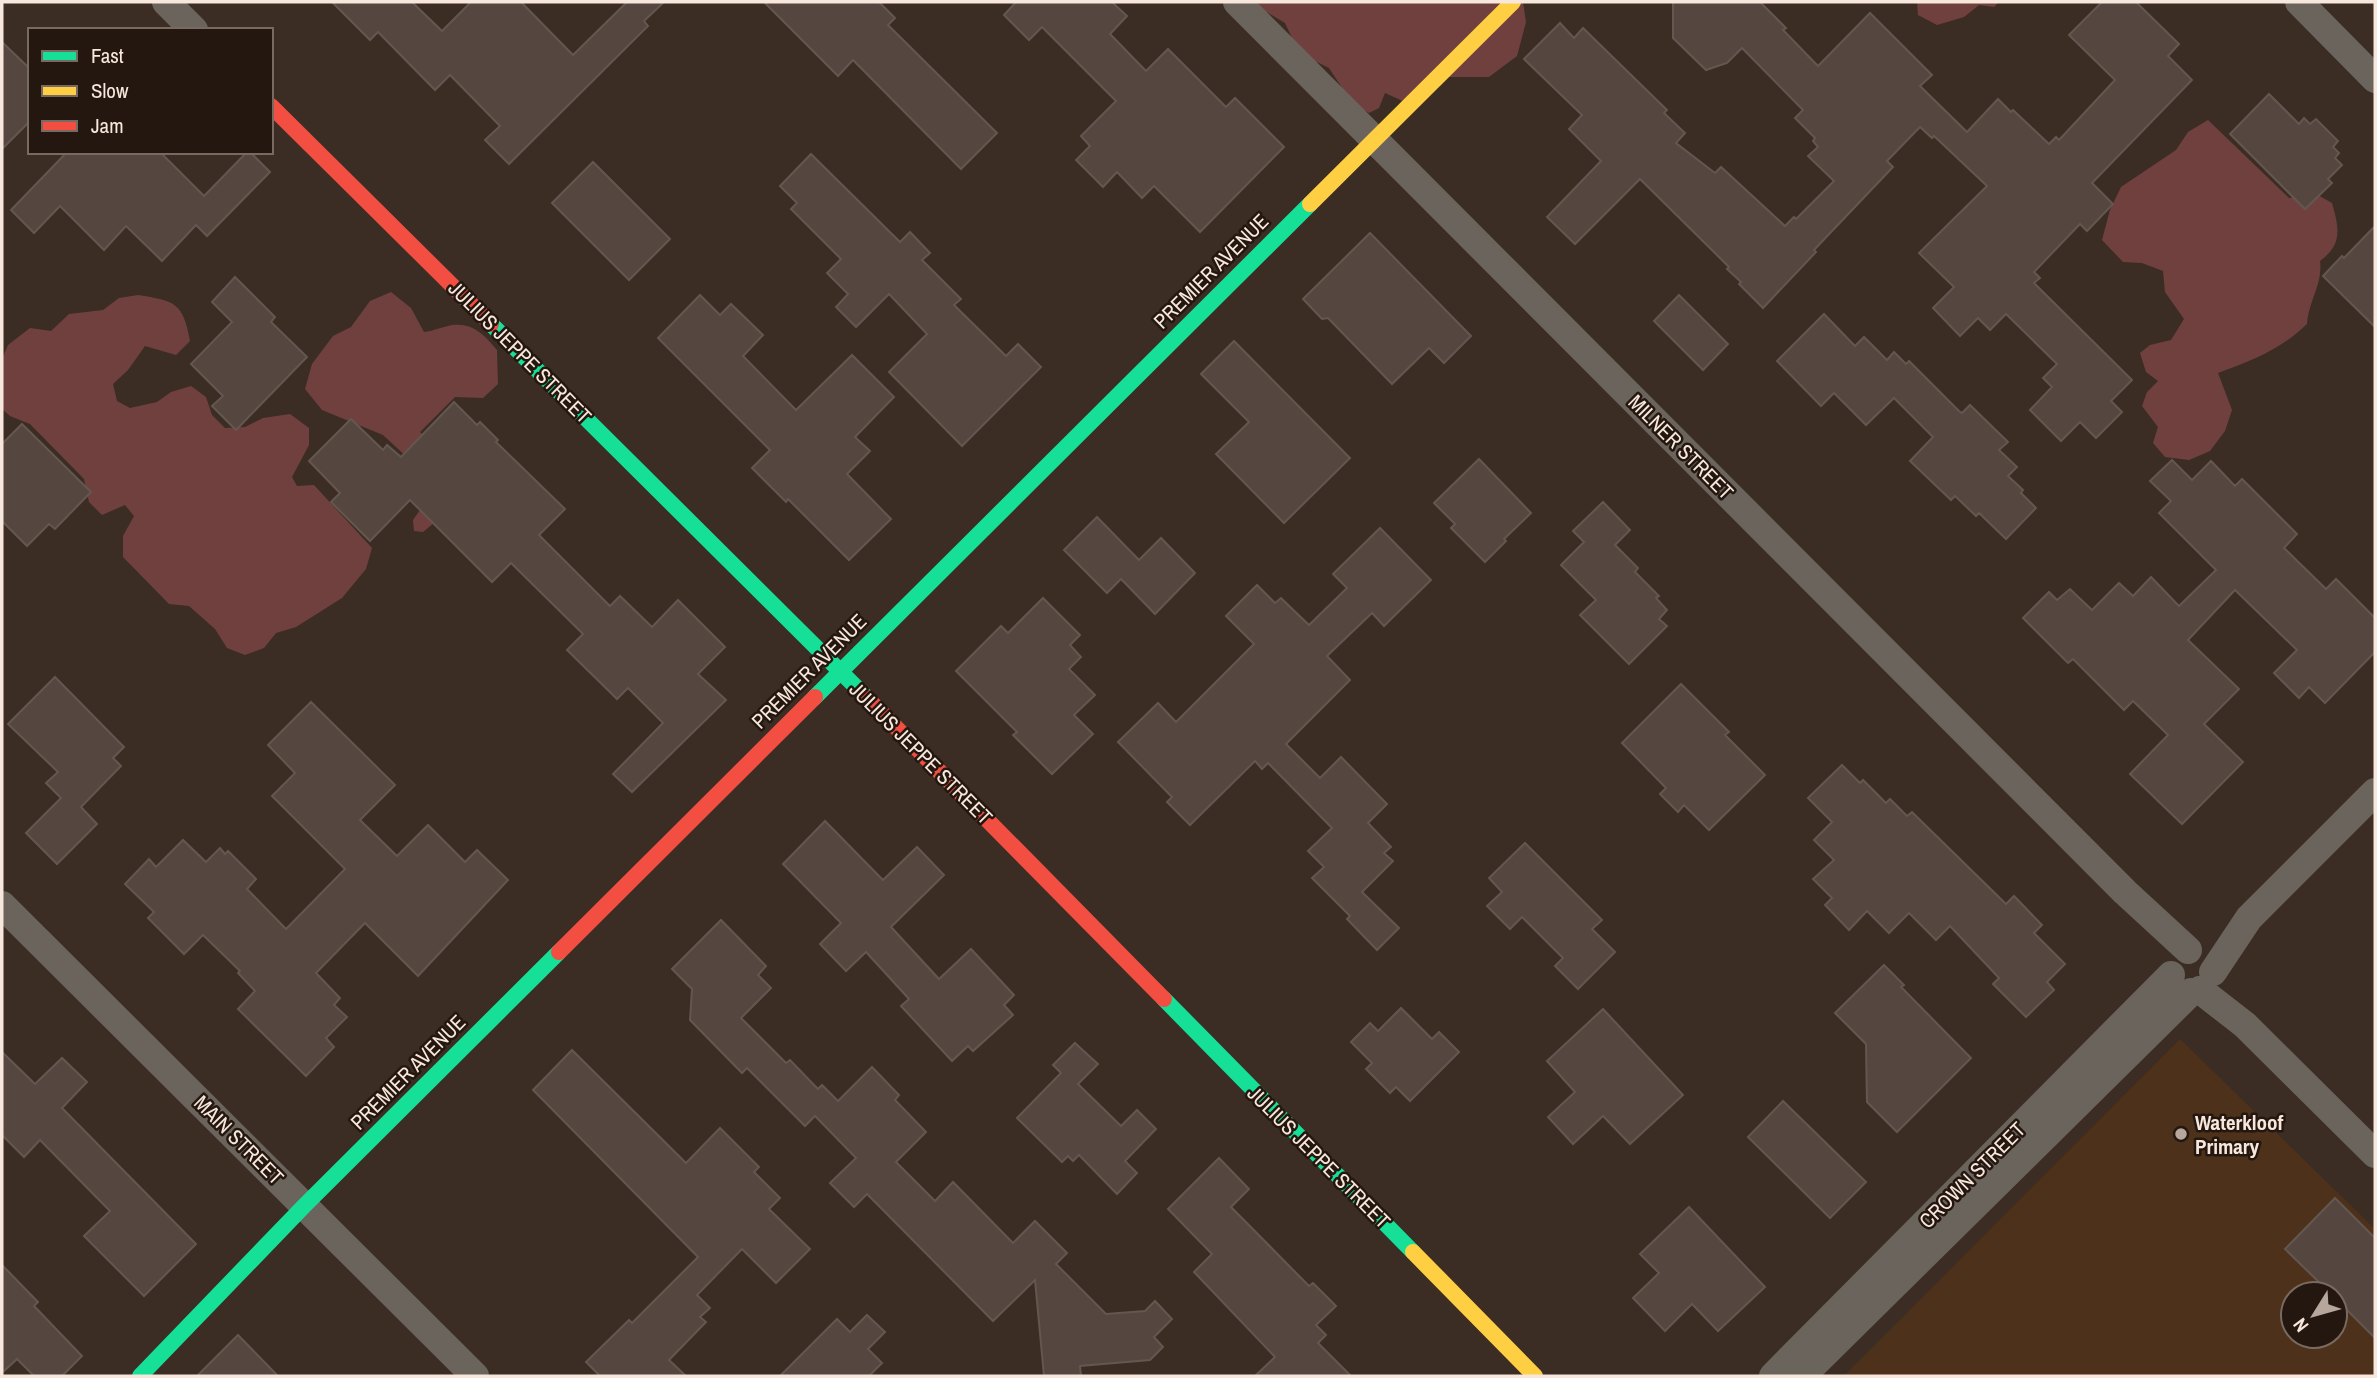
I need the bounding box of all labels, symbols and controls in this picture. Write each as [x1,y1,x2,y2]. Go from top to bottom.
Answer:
legend [28,28,273,154]
text: Fast [91,41,124,70]
text: Slow [91,76,129,105]
text: Jam [91,111,124,140]
street label: PREMIER AVENUE [1147,207,1275,335]
street label: JULIUS JEPPE STREET [442,274,598,430]
street label: MILNER STREET [1622,388,1740,506]
street label: PREMIER AVENUE [745,607,873,735]
street label: JULIUS JEPPE STREET [843,675,999,831]
street label: PREMIER AVENUE [344,1008,472,1136]
street label: JULIUS JEPPE STREET [1241,1079,1397,1235]
street label: MAIN STREET [188,1089,291,1192]
place label: Waterkloof Primary [2195,1108,2284,1161]
street label: CROWN STREET [1912,1115,2032,1235]
marker: Waterkloof Primary [2173,1126,2189,1142]
north arrow [2279,1280,2349,1350]
text: N [2287,1313,2314,1338]

